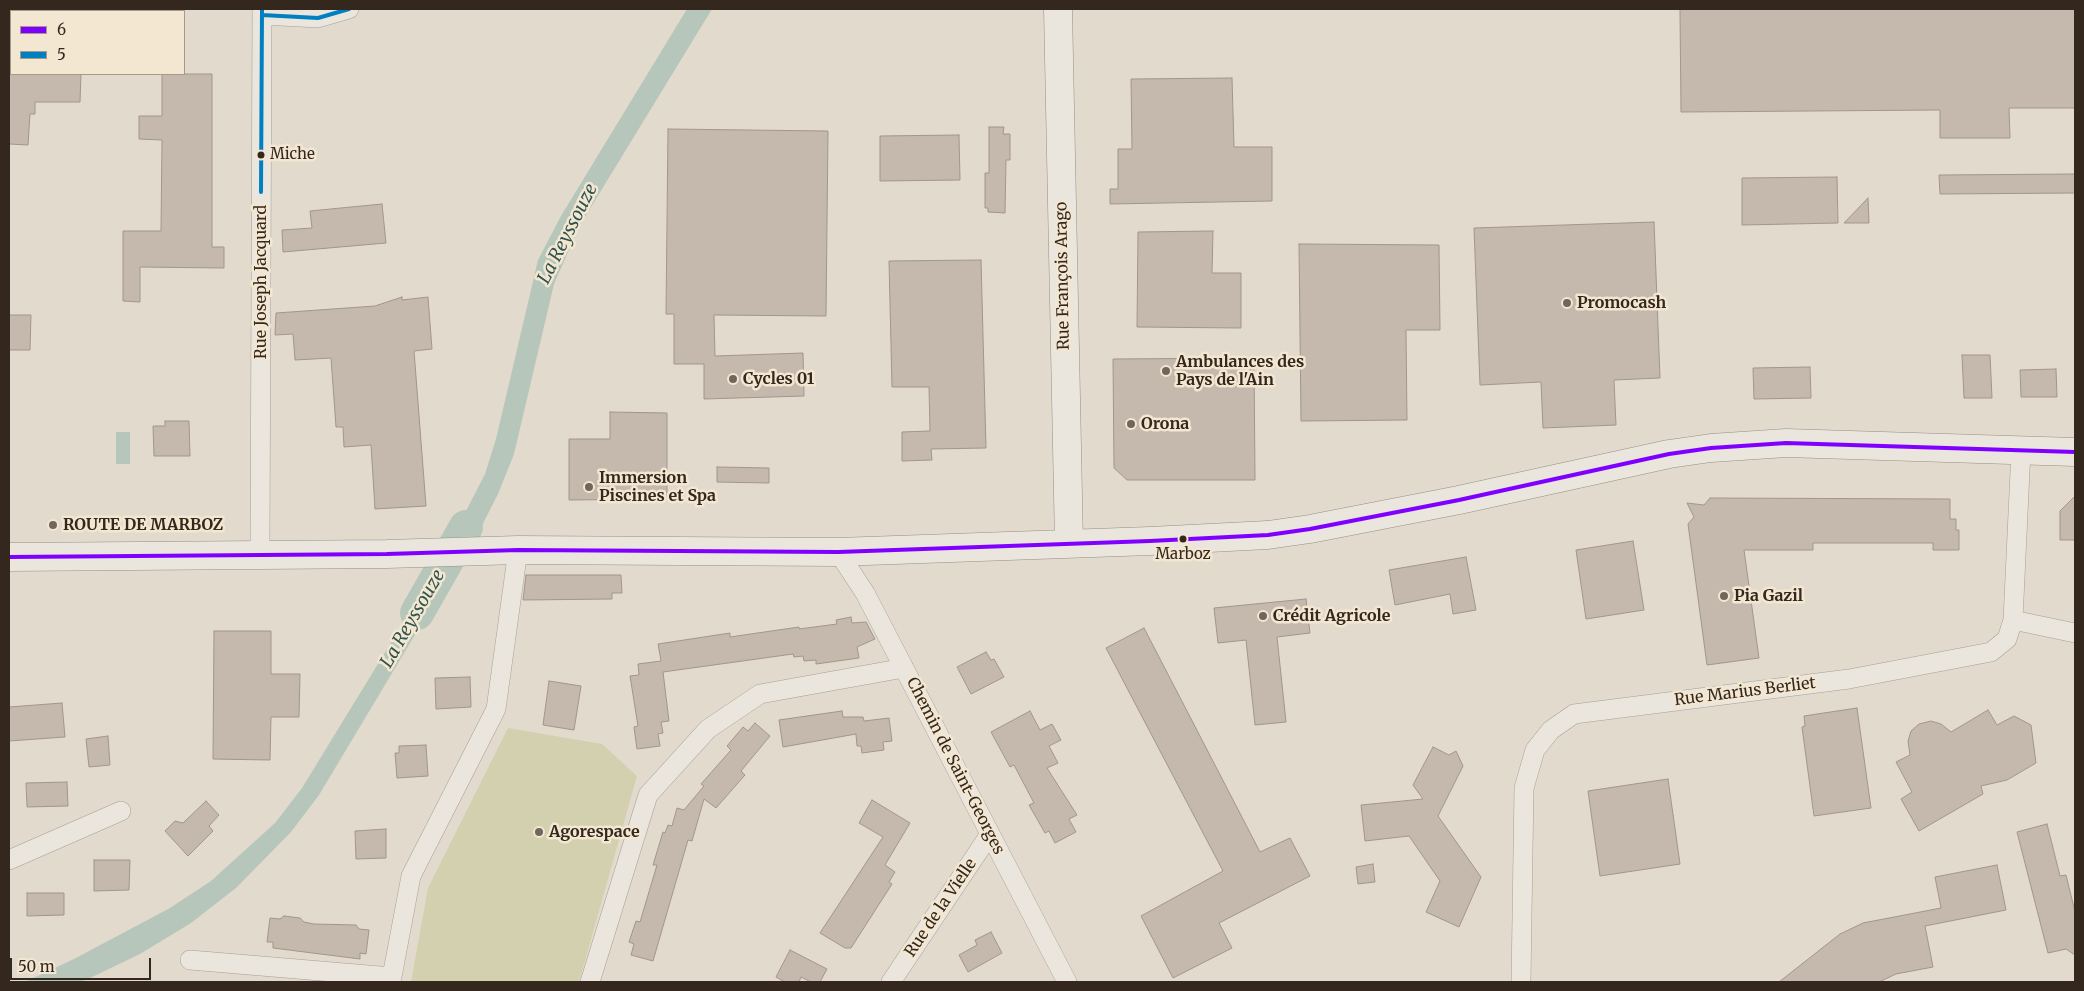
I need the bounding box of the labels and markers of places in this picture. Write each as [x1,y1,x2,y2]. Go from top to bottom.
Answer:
place label: Miche [270,146,315,164]
marker: Miche [256,150,266,160]
place label: Promocash [1577,293,1666,313]
marker: Promocash [1561,297,1573,309]
place label: Ambulances des Pays de l'Ain [1176,352,1304,390]
marker: Ambulances des Pays de l'Ain [1160,365,1172,377]
place label: Cycles 01 [743,369,814,389]
marker: Cycles 01 [727,373,739,385]
place label: Orona [1141,414,1189,434]
marker: Orona [1125,418,1137,430]
place label: Immersion Piscines et Spa [599,468,716,506]
marker: Immersion Piscines et Spa [583,481,595,493]
place label: ROUTE DE MARBOZ [63,515,223,535]
marker: ROUTE DE MARBOZ [47,519,59,531]
marker: Marboz [1178,534,1188,544]
place label: Marboz [1155,546,1211,564]
place label: Pia Gazil [1734,586,1803,606]
marker: Pia Gazil [1718,590,1730,602]
place label: Crédit Agricole [1273,606,1390,626]
marker: Crédit Agricole [1257,610,1269,622]
place label: Agorespace [549,822,640,842]
marker: Agorespace [533,826,545,838]

